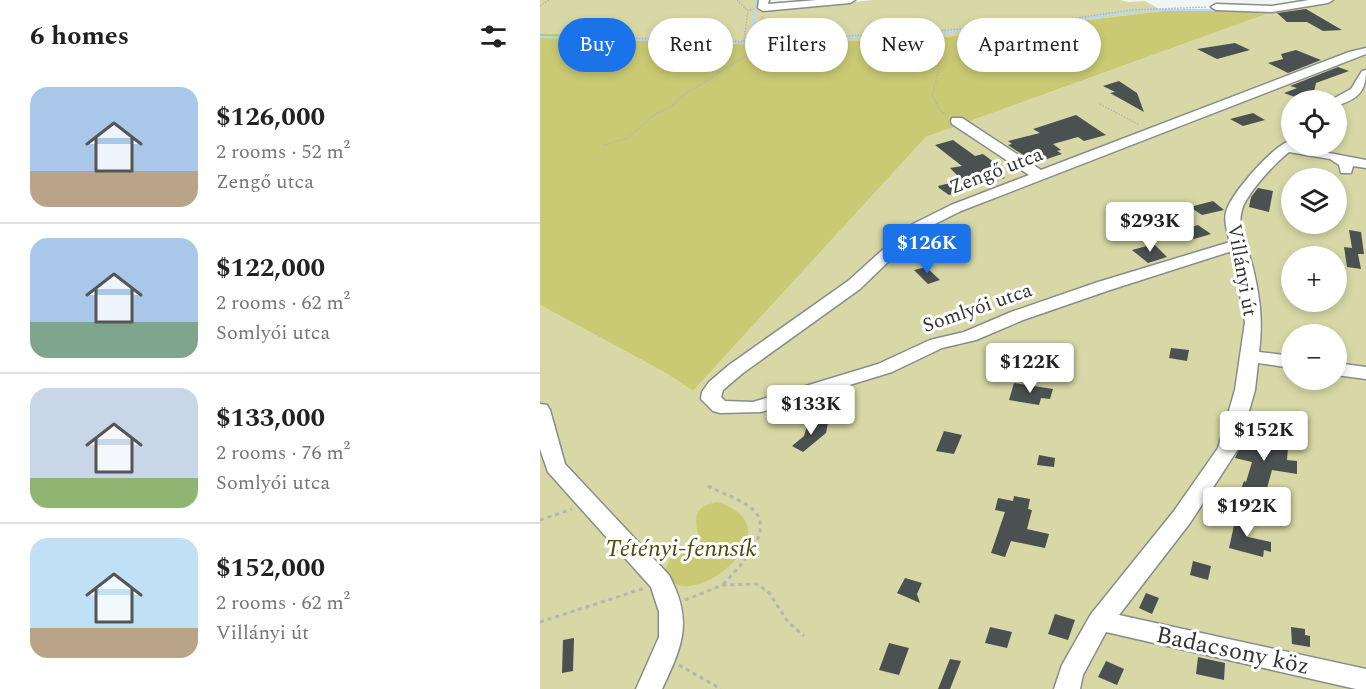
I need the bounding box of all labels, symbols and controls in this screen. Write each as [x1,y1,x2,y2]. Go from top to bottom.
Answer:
text: 6 homes [30,16,129,56]
chip: Buy [558,18,636,72]
chip: Rent [648,18,733,72]
chip: Filters [745,18,848,72]
chip: New [860,18,945,72]
chip: Apartment [957,18,1101,72]
icon: filters [477,20,510,53]
map controls [1281,90,1347,390]
button: locate [1281,90,1347,156]
text: $126,000 [216,97,325,137]
icon: home [78,111,150,183]
text: 2 rooms · 52 m² [216,137,350,167]
street label: Zengő utca [945,139,1048,202]
text: Zengő utca [216,167,314,197]
button: layers [1281,168,1347,234]
pin: $293K [1108,202,1192,253]
text: $293K [1120,206,1180,236]
street label: Villányi út [1219,222,1265,319]
pin: $126K [885,224,969,275]
text: $126K [897,228,957,258]
button: + [1281,246,1347,312]
text: $122,000 [216,248,325,288]
icon: home [78,262,150,334]
street label: Somlyói utca [918,275,1036,341]
text: 2 rooms · 62 m² [216,288,350,318]
text: Somlyói utca [216,318,330,348]
button: − [1281,324,1347,390]
pin: $122K [988,343,1072,394]
text: $122K [1000,347,1060,377]
pin: $133K [769,385,853,436]
text: $133K [781,389,841,419]
text: $133,000 [216,398,325,438]
pin: $152K [1222,411,1306,462]
icon: home [78,412,150,484]
text: $152K [1234,415,1294,445]
text: 2 rooms · 76 m² [216,438,350,468]
text: Somlyói utca [216,468,330,498]
pin: $192K [1205,487,1289,538]
text: $192K [1217,491,1277,521]
park label: Tétényi-fennsík [605,531,757,567]
text: $152,000 [216,548,325,588]
icon: home [78,562,150,634]
text: 2 rooms · 62 m² [216,588,350,618]
street label: Badacsony köz [1153,617,1313,685]
text: Villányi út [216,618,309,648]

